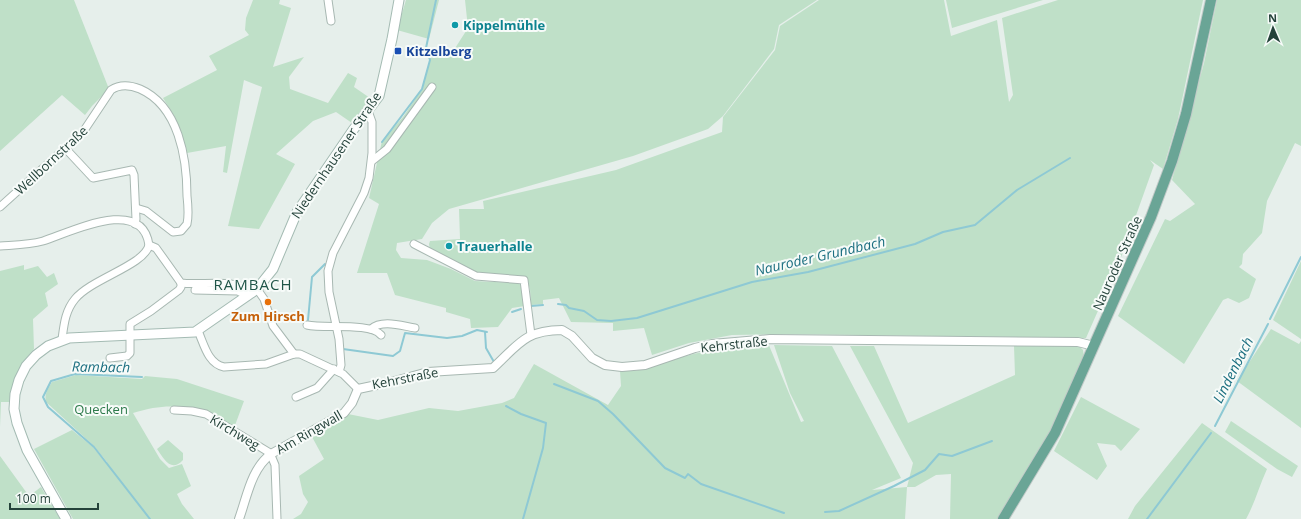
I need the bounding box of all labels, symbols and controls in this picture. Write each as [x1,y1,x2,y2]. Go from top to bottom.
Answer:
north arrow [1253,8,1293,48]
text: N [1268,10,1277,25]
place label: Kippelmühle [463,16,546,34]
marker: Kippelmühle [450,20,460,30]
place label: Kitzelberg [406,42,472,60]
marker: Kitzelberg [393,46,403,56]
street label: Niedernhausener Straße [287,88,385,222]
street label: Wellbornstraße [11,121,91,199]
street label: Nauroder Straße [1088,213,1146,313]
water label: Nauroder Grundbach [753,231,887,280]
place label: Trauerhalle [457,237,533,255]
marker: Trauerhalle [444,241,454,251]
district label: RAMBACH [214,274,292,294]
marker: Zum Hirsch [263,297,273,307]
place label: Zum Hirsch [231,307,305,325]
street label: Kehrstraße [700,332,768,356]
water label: Lindenbach [1208,333,1257,406]
water label: Rambach [72,356,130,377]
street label: Kehrstraße [370,363,440,393]
park label: Quecken [74,400,128,418]
street label: Am Ringwall [273,406,345,458]
street label: Kirchweg [207,410,263,454]
scale bar [10,485,98,511]
text: 100 m [16,490,51,507]

